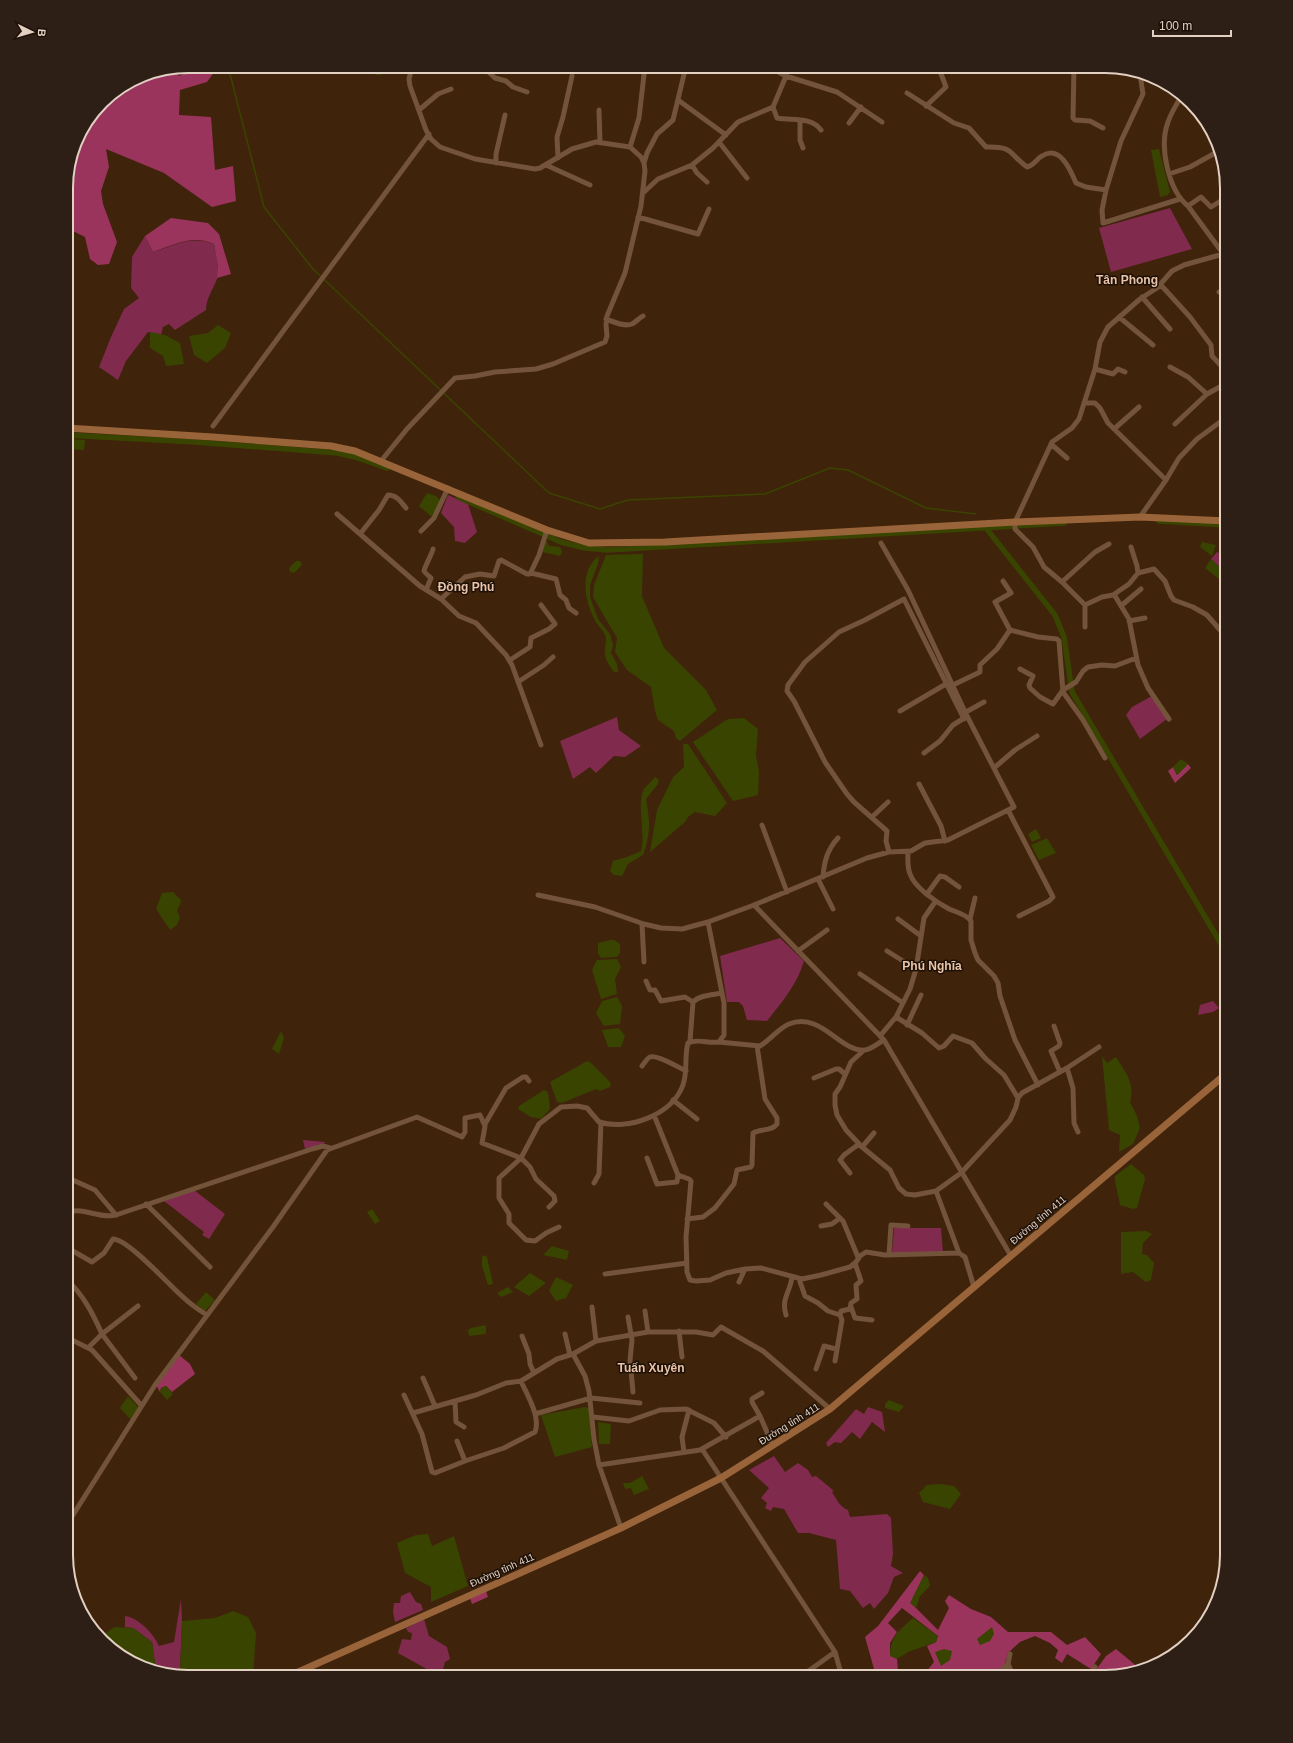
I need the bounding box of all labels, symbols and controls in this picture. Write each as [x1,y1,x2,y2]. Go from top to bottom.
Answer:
north arrow [12,12,52,52]
scale bar [1153,12,1231,38]
text: 100 m [1159,19,1192,33]
text: B [36,28,48,37]
district label: Tân Phong [1096,273,1158,287]
district label: Đồng Phú [438,580,494,594]
district label: Phú Nghĩa [902,959,962,973]
street label: Đường tỉnh 411 [1008,1193,1068,1246]
district label: Tuấn Xuyên [617,1361,685,1375]
street label: Đường tỉnh 411 [757,1401,822,1447]
street label: Đường tỉnh 411 [468,1551,536,1589]

